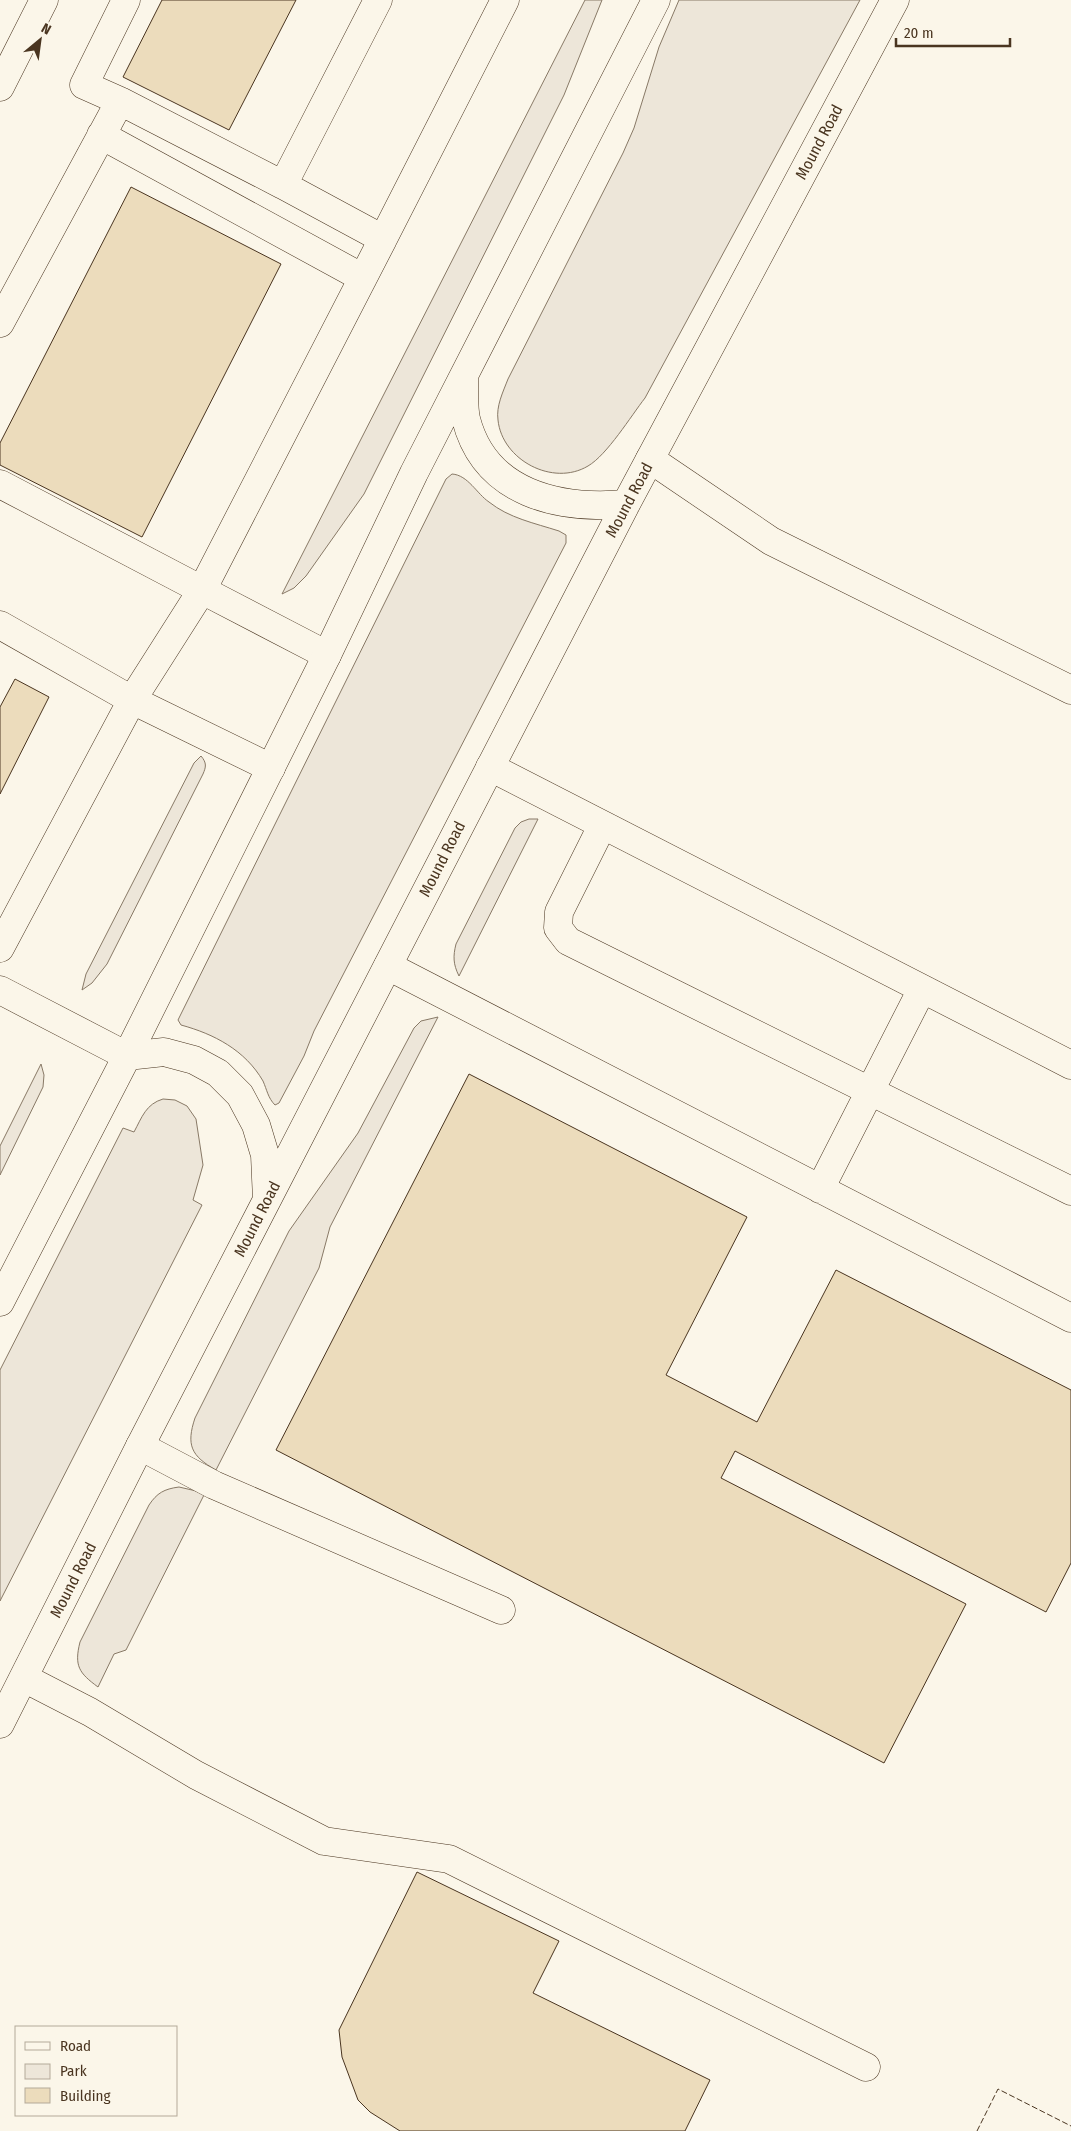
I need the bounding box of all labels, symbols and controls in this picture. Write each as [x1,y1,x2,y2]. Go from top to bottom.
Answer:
north arrow [15,15,65,65]
scale bar [896,15,1010,47]
text: N [38,20,54,39]
text: 20 m [904,24,934,42]
street label: Mound Road [791,101,847,183]
street label: Mound Road [601,459,657,541]
street label: Mound Road [415,818,469,900]
street label: Mound Road [230,1178,284,1260]
street label: Mound Road [46,1539,100,1621]
legend [15,2026,178,2116]
text: Road [60,2037,91,2055]
text: Park [60,2062,87,2080]
text: Building [60,2087,111,2105]

